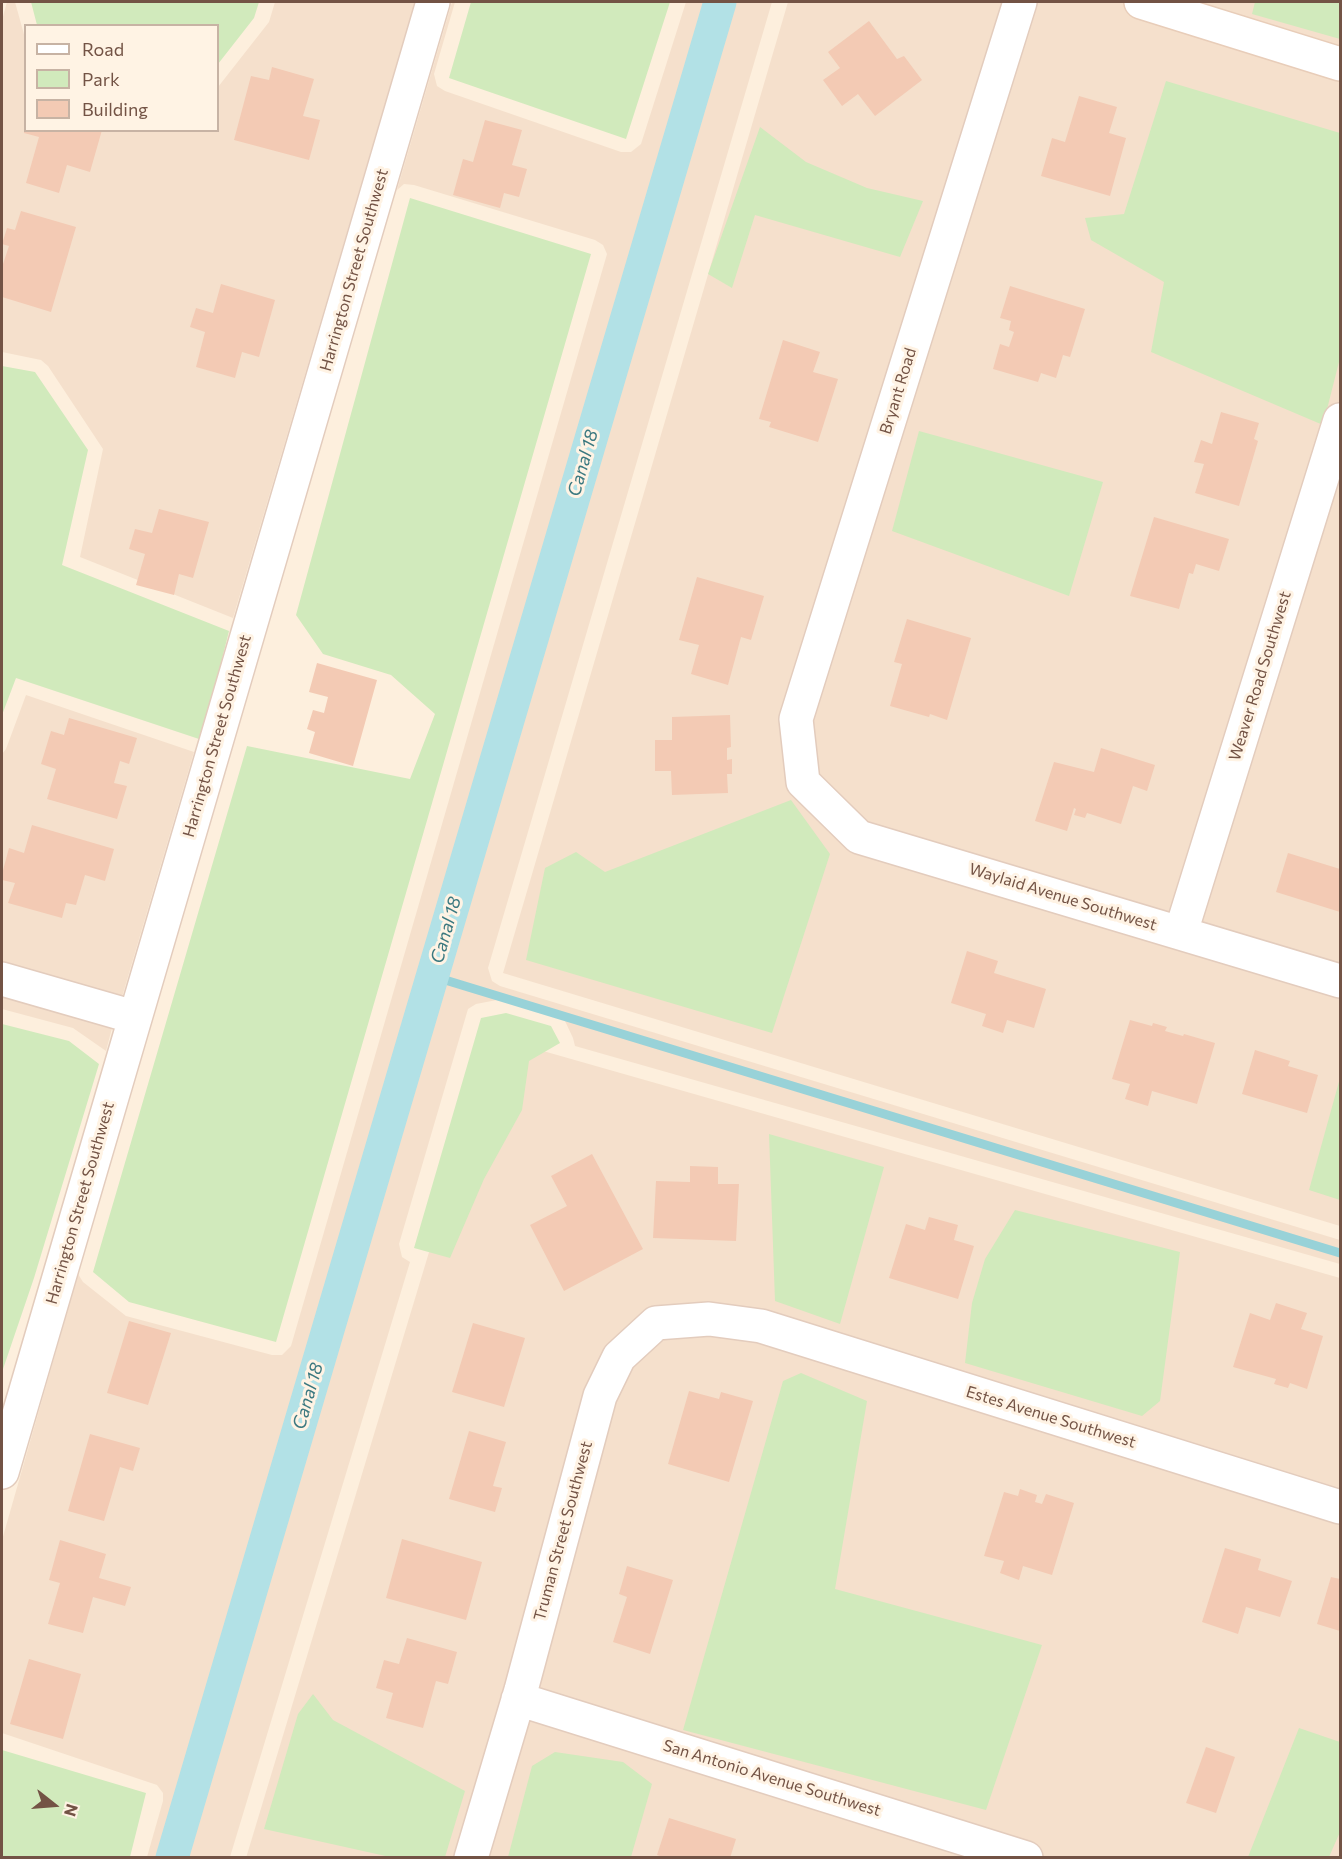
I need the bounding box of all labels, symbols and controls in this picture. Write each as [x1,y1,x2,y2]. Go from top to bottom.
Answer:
legend [24,24,219,132]
text: Road [82,38,124,60]
text: Park [82,68,120,90]
text: Building [82,98,148,120]
street label: Harrington Street Southwest [316,167,392,373]
street label: Bryant Road [876,345,920,437]
water label: Canal 18 [563,427,603,499]
street label: Weaver Road Southwest [1225,589,1295,763]
street label: Harrington Street Southwest [179,633,255,839]
street label: Waylaid Avenue Southwest [967,859,1159,935]
water label: Canal 18 [426,894,466,966]
street label: Harrington Street Southwest [42,1100,118,1306]
water label: Canal 18 [288,1360,328,1432]
street label: Estes Avenue Southwest [964,1382,1138,1452]
street label: Truman Street Southwest [530,1439,596,1623]
street label: San Antonio Avenue Southwest [661,1736,883,1820]
north arrow [24,1775,84,1835]
text: N [61,1802,83,1819]

